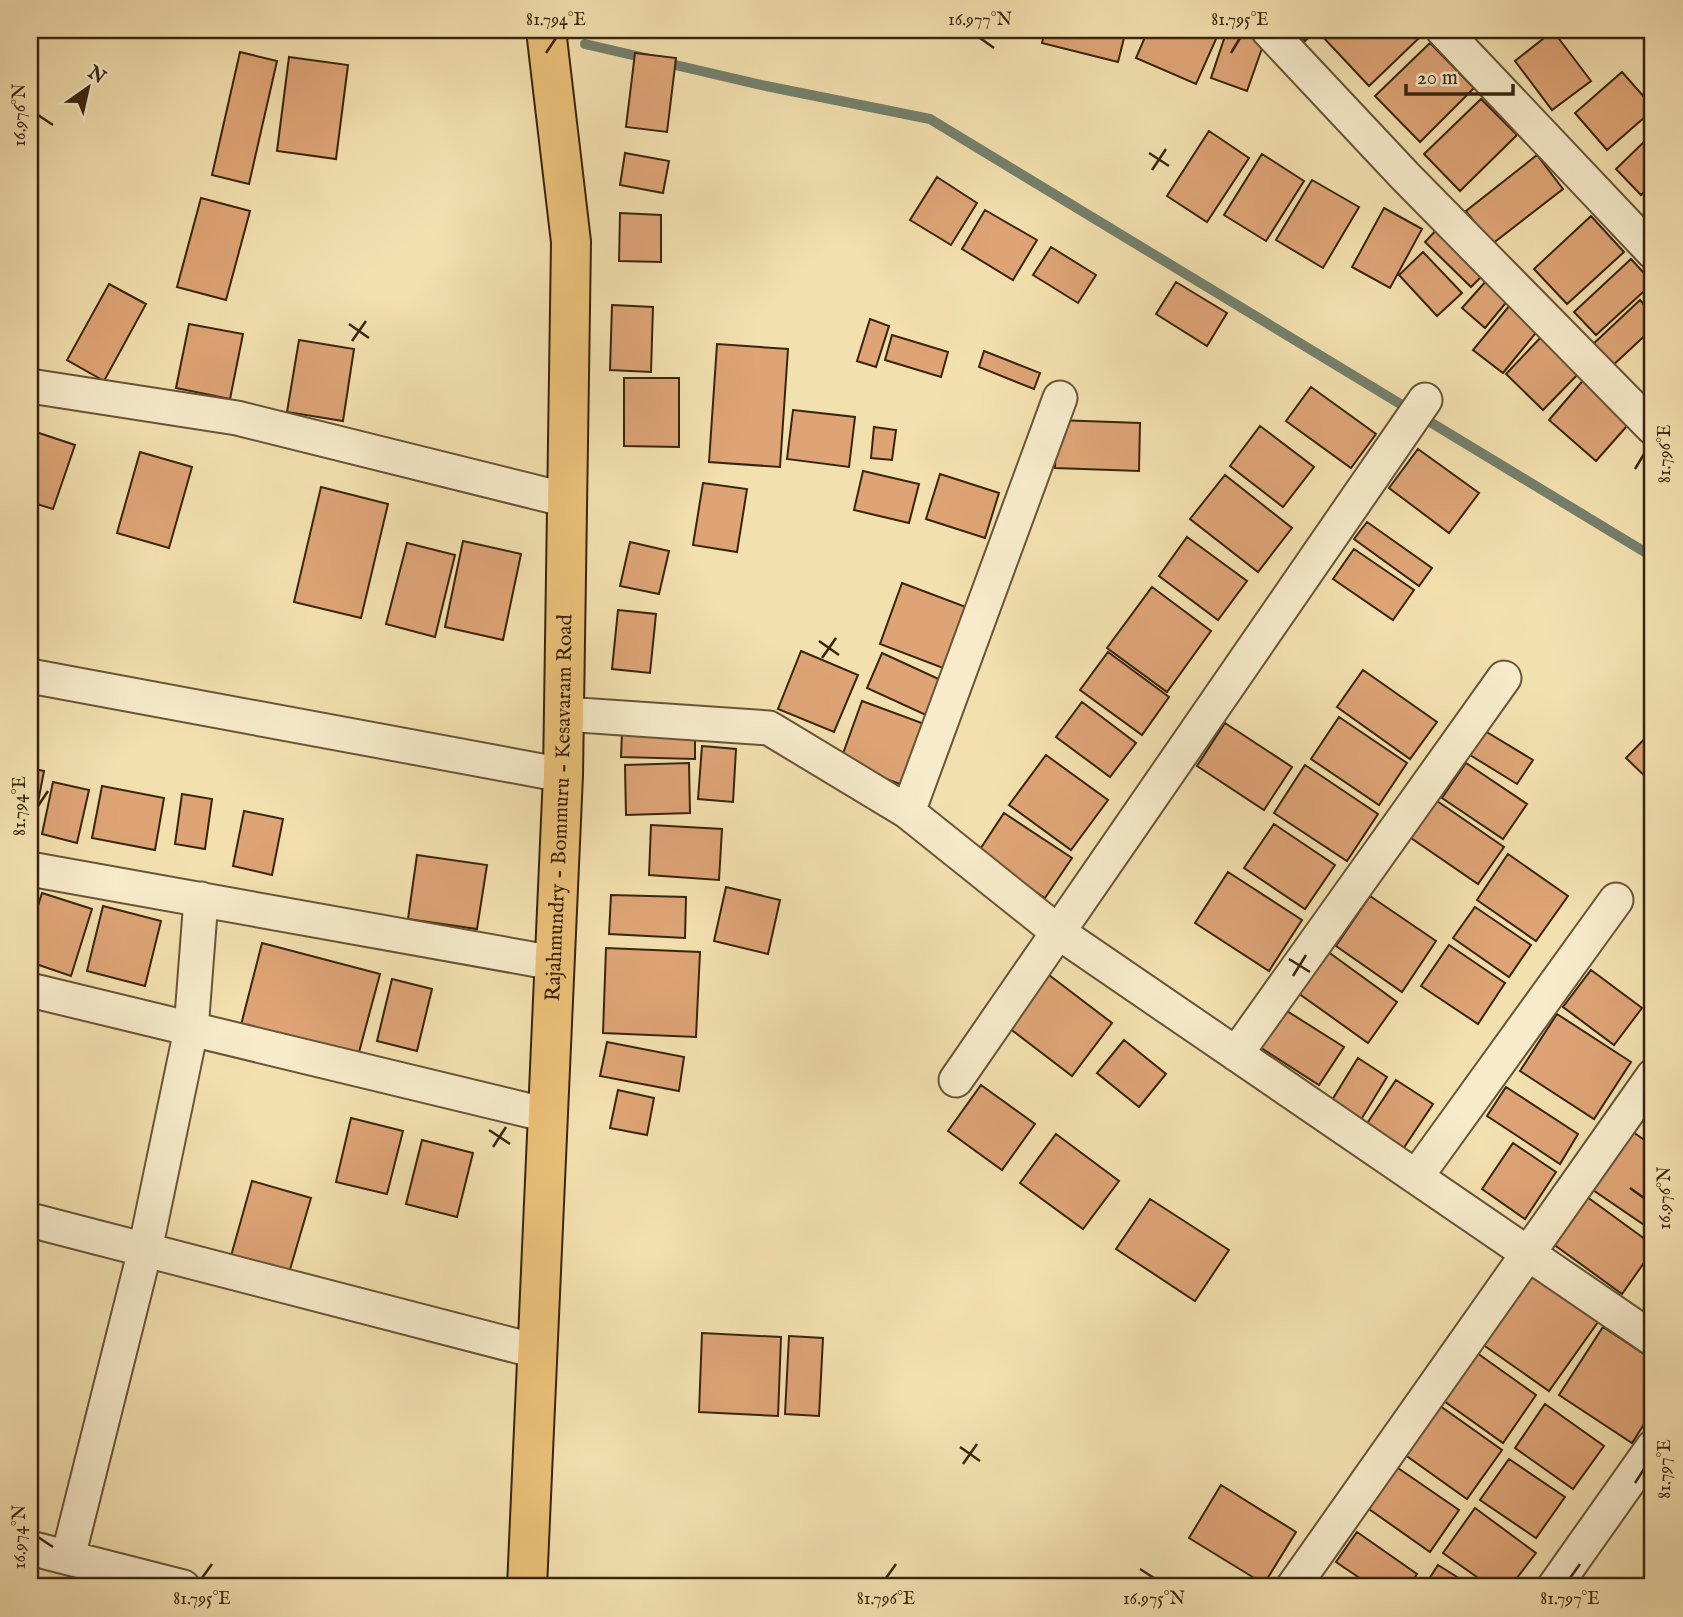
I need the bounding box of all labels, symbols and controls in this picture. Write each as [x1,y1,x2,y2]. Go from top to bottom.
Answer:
text: 81.794°E [526,9,586,32]
text: 16.977°N [948,9,1012,32]
text: 81.795°E [1211,9,1269,32]
north arrow [52,52,122,122]
scale bar [1406,52,1513,96]
text: N [82,60,110,90]
text: 20 m [1417,65,1458,92]
text: 16.976°N [9,83,32,147]
text: 81.796°E [1654,425,1677,483]
street label: Rajahmundry - Bommuru - Kesavaram Road [539,613,579,1002]
text: 81.794°E [9,776,32,836]
text: 16.976°N [1654,1166,1677,1230]
text: 81.797°E [1654,1439,1677,1499]
text: 16.974°N [9,1504,32,1569]
text: 81.795°E [173,1588,231,1611]
text: 81.796°E [857,1588,915,1611]
text: 16.975°N [1123,1588,1186,1611]
text: 81.797°E [1540,1588,1600,1611]

